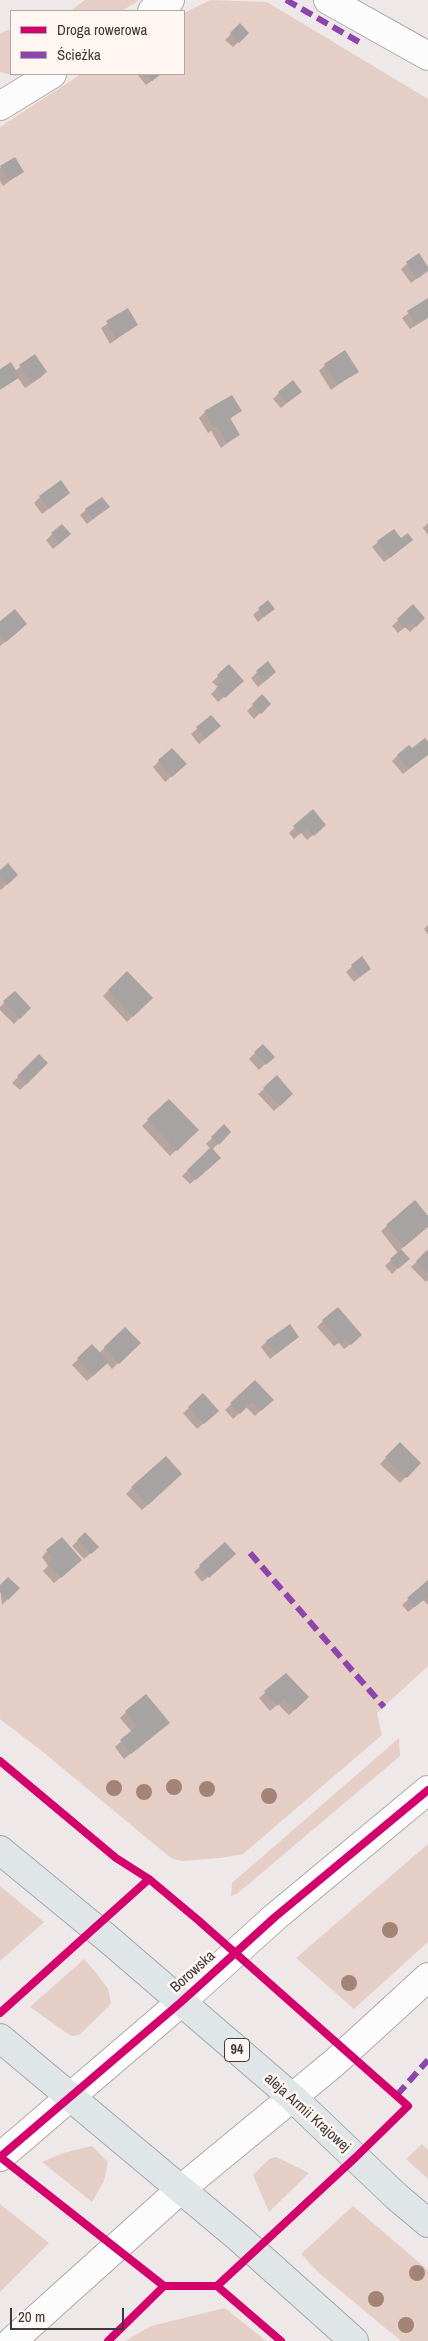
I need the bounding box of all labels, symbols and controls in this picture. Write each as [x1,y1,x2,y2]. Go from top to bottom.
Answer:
legend [10,10,185,75]
text: Droga rowerowa [57,19,147,40]
text: Ścieżka [57,44,101,65]
street label: Borowska [167,1947,219,1997]
road number: 94 [224,2038,250,2062]
street label: aleja Armii Krajowej [260,2070,354,2156]
scale bar [12,2298,126,2330]
text: 20 m [18,2306,45,2327]

